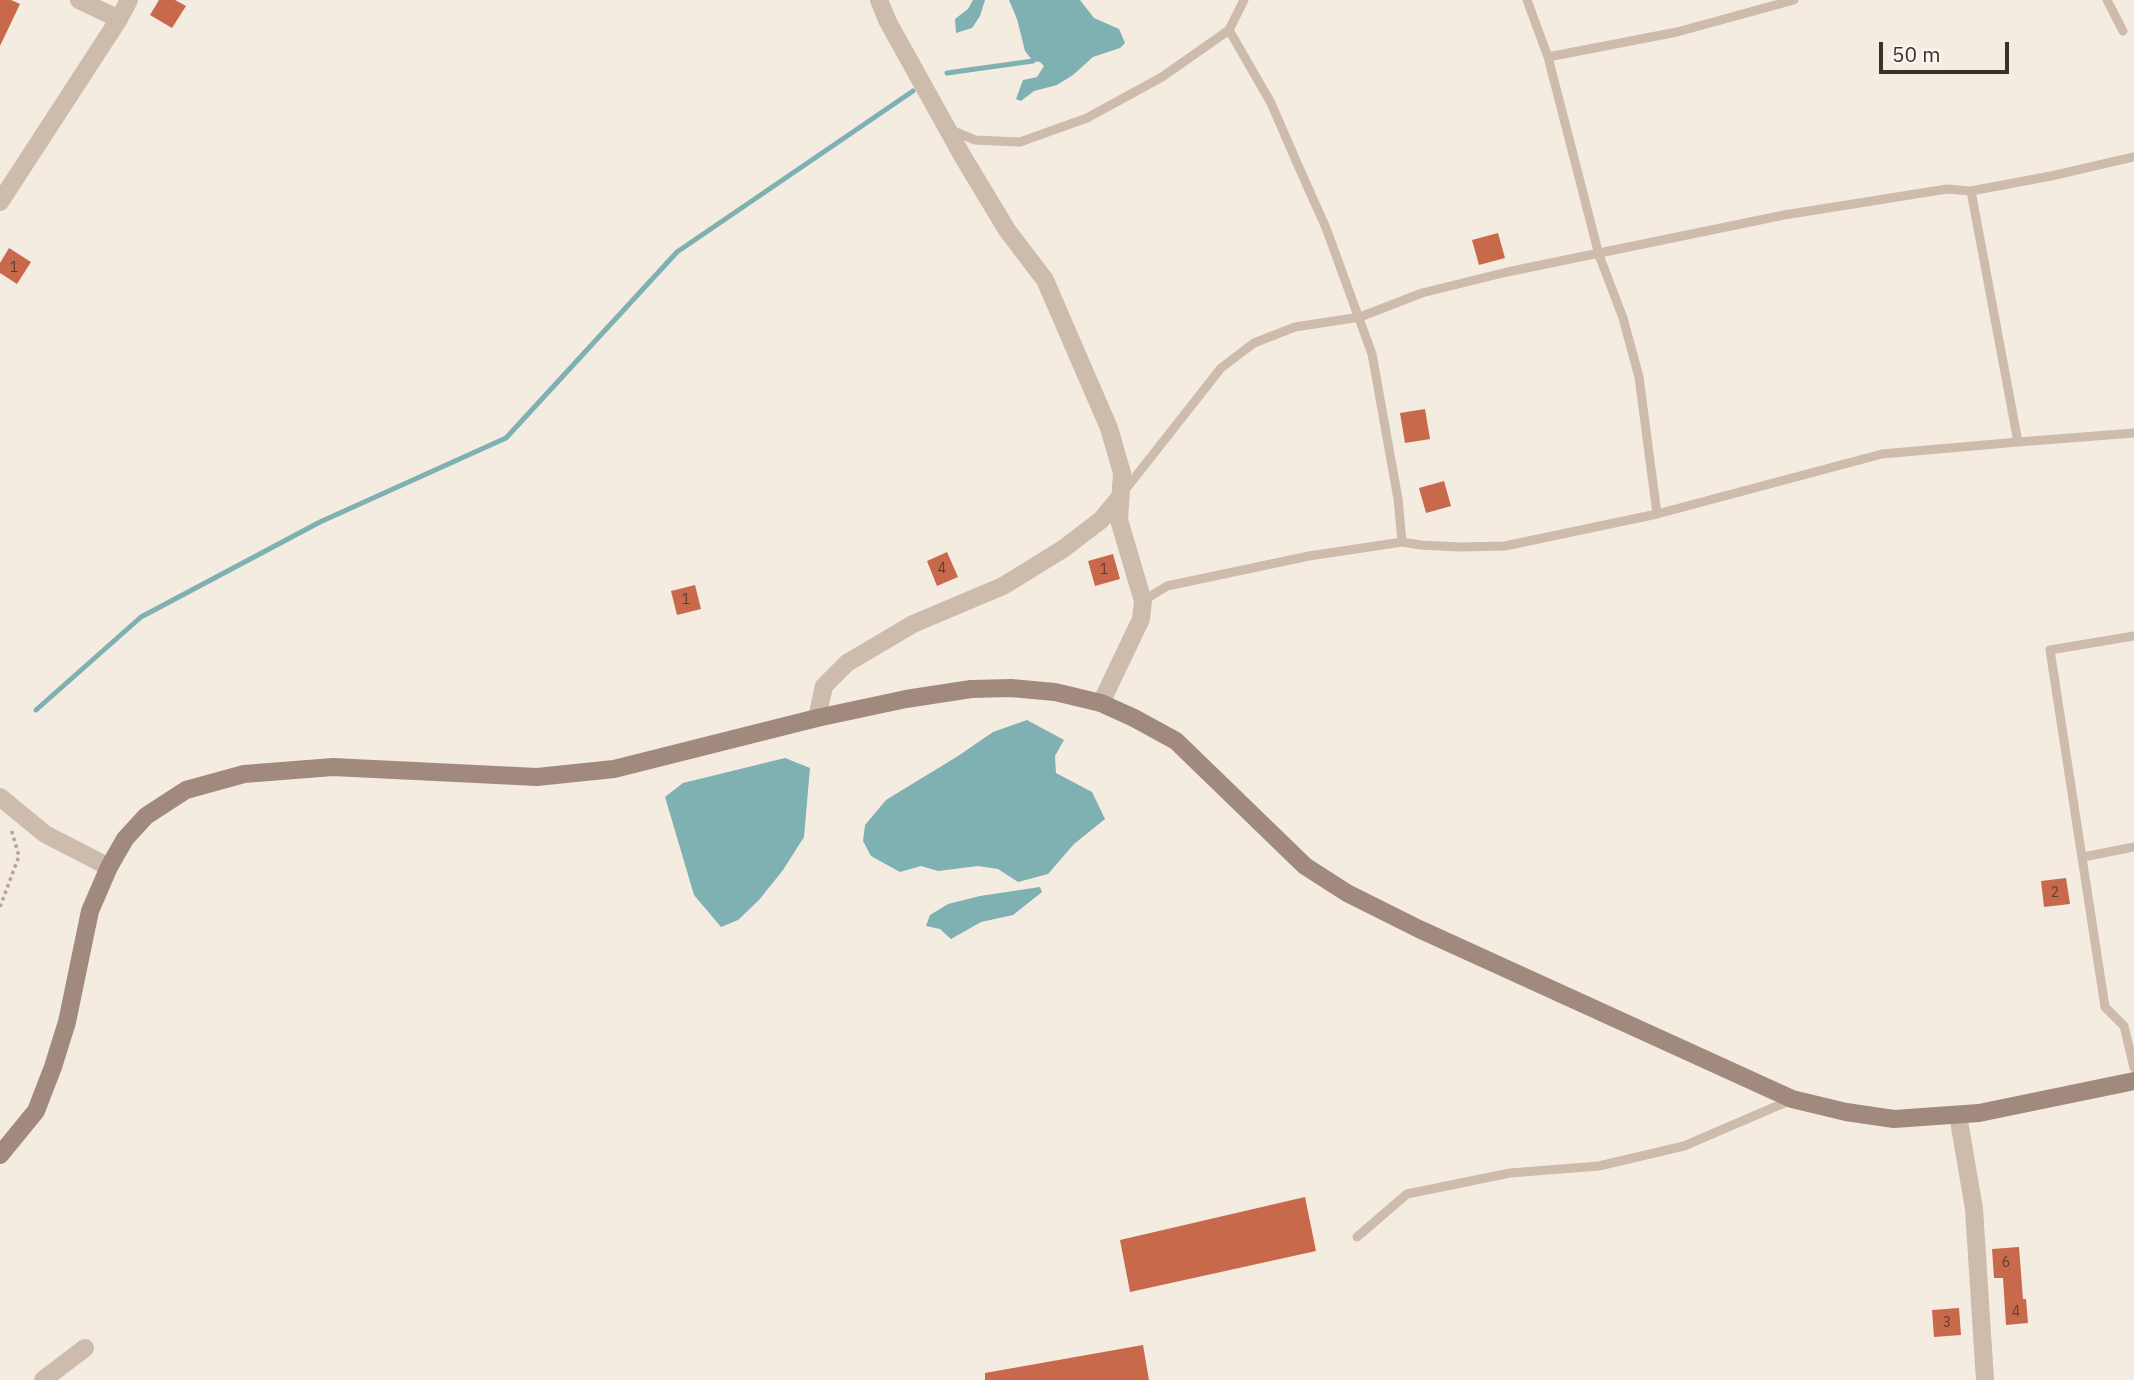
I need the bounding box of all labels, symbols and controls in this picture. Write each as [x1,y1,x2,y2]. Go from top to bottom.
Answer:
scale bar [1882,28,2011,72]
text: 50 m [1892,40,1941,68]
house number: 1 [10,260,18,276]
house number: 4 [938,561,946,577]
house number: 1 [1100,562,1108,578]
house number: 1 [682,592,690,608]
house number: 2 [2051,885,2059,901]
house number: 6 [2002,1255,2010,1271]
house number: 4 [2012,1304,2020,1320]
house number: 3 [1943,1315,1951,1331]

